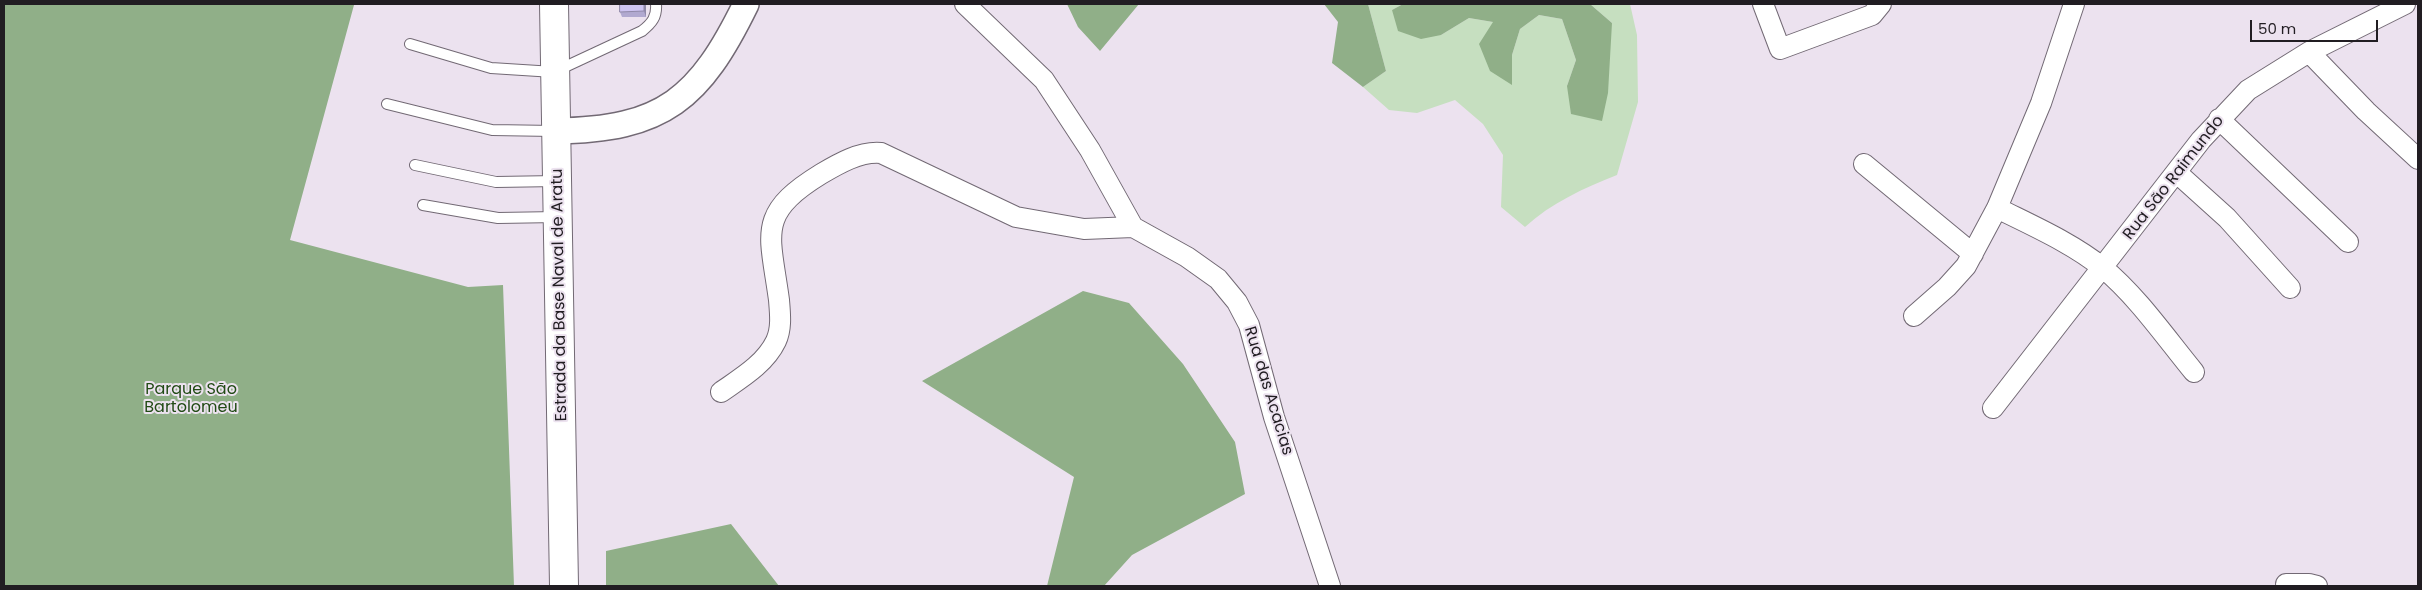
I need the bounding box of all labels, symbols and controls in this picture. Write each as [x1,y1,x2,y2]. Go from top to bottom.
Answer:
scale bar [2252,10,2380,42]
text: 50 m [2258,18,2296,39]
street label: Rua São Raimundo [2120,112,2228,244]
street label: Estrada da Base Naval de Aratu [548,168,572,422]
street label: Rua das Acacias [1239,324,1297,458]
park label: Parque São Bartolomeu [144,380,238,418]

